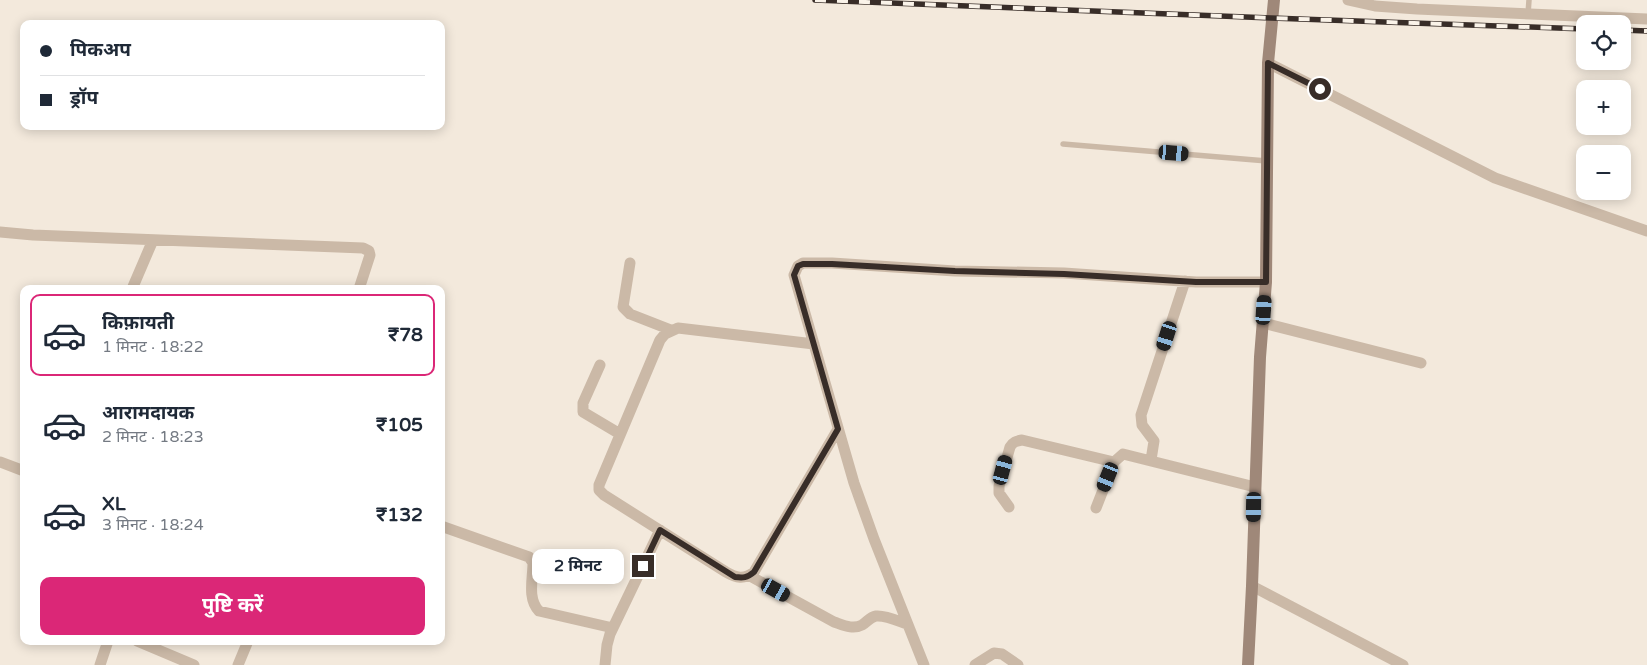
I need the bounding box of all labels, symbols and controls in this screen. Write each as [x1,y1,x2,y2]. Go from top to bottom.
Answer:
map controls [1576,15,1631,200]
button: locate [1576,15,1631,70]
text: पिकअप [70,39,131,61]
route start [1309,78,1331,100]
button: + [1576,80,1631,135]
text: ड्रॉप [70,87,98,109]
car [1158,144,1189,162]
button: − [1576,145,1631,200]
car [1255,295,1272,325]
text: किफ़ायती [102,312,174,334]
icon: car [42,313,87,358]
car [1155,319,1178,353]
text: ₹78 [388,324,423,346]
text: 1 मिनट · 18:22 [102,337,204,357]
text: आरामदायक [102,402,194,424]
icon: car [42,403,87,448]
text: ₹105 [376,414,423,436]
text: 2 मिनट · 18:23 [102,427,204,447]
car [991,454,1014,486]
car [1095,460,1120,494]
car [1246,492,1261,522]
icon: car [42,493,87,538]
text: XL [102,493,126,515]
text: ₹132 [376,504,423,526]
text: 3 मिनट · 18:24 [102,515,204,535]
callout: 2 मिनट [533,548,626,584]
route end [632,555,654,577]
text: 2 मिनट [554,556,602,576]
car [759,576,792,604]
button: पुष्टि करें [40,577,425,635]

